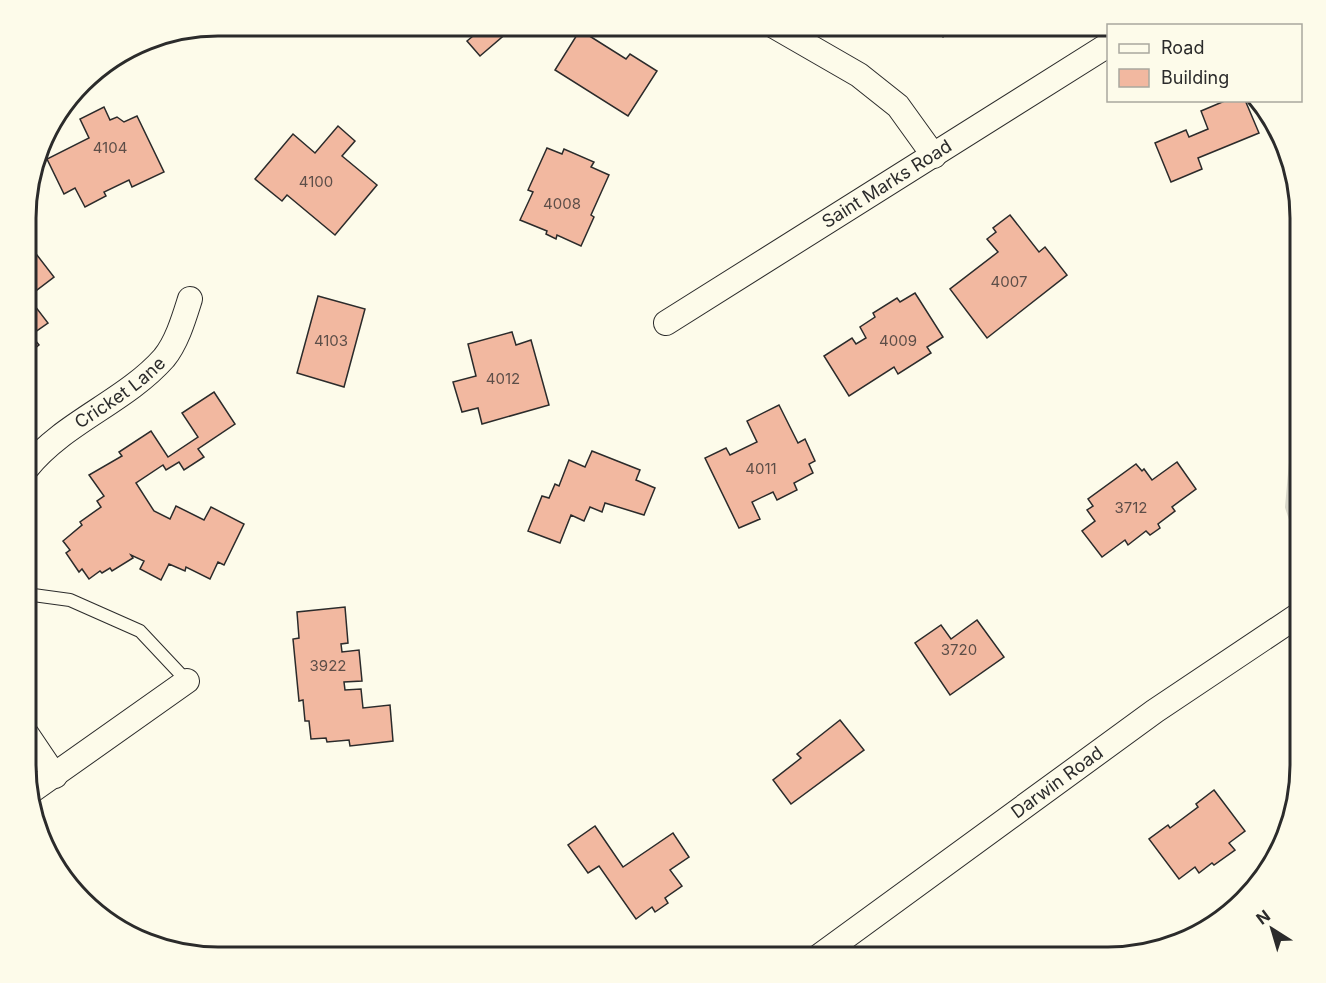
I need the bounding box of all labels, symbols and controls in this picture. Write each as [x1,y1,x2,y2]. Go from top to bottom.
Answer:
legend [1107,24,1302,102]
text: Road [1161,37,1204,58]
text: Building [1161,67,1229,88]
street label: Saint Marks Road [818,135,955,232]
house number: 4104 [93,138,127,157]
house number: 4100 [299,172,333,191]
house number: 4008 [543,194,581,213]
house number: 4007 [991,272,1027,291]
house number: 4103 [314,331,348,350]
house number: 4009 [879,331,917,350]
street label: Cricket Lane [71,352,169,433]
house number: 4012 [486,369,520,388]
house number: 4011 [745,459,777,478]
house number: 3712 [1114,498,1148,517]
house number: 3720 [941,640,977,659]
house number: 3922 [310,656,346,675]
street label: Darwin Road [1007,742,1107,822]
north arrow [1242,899,1302,959]
text: N [1252,905,1274,929]

